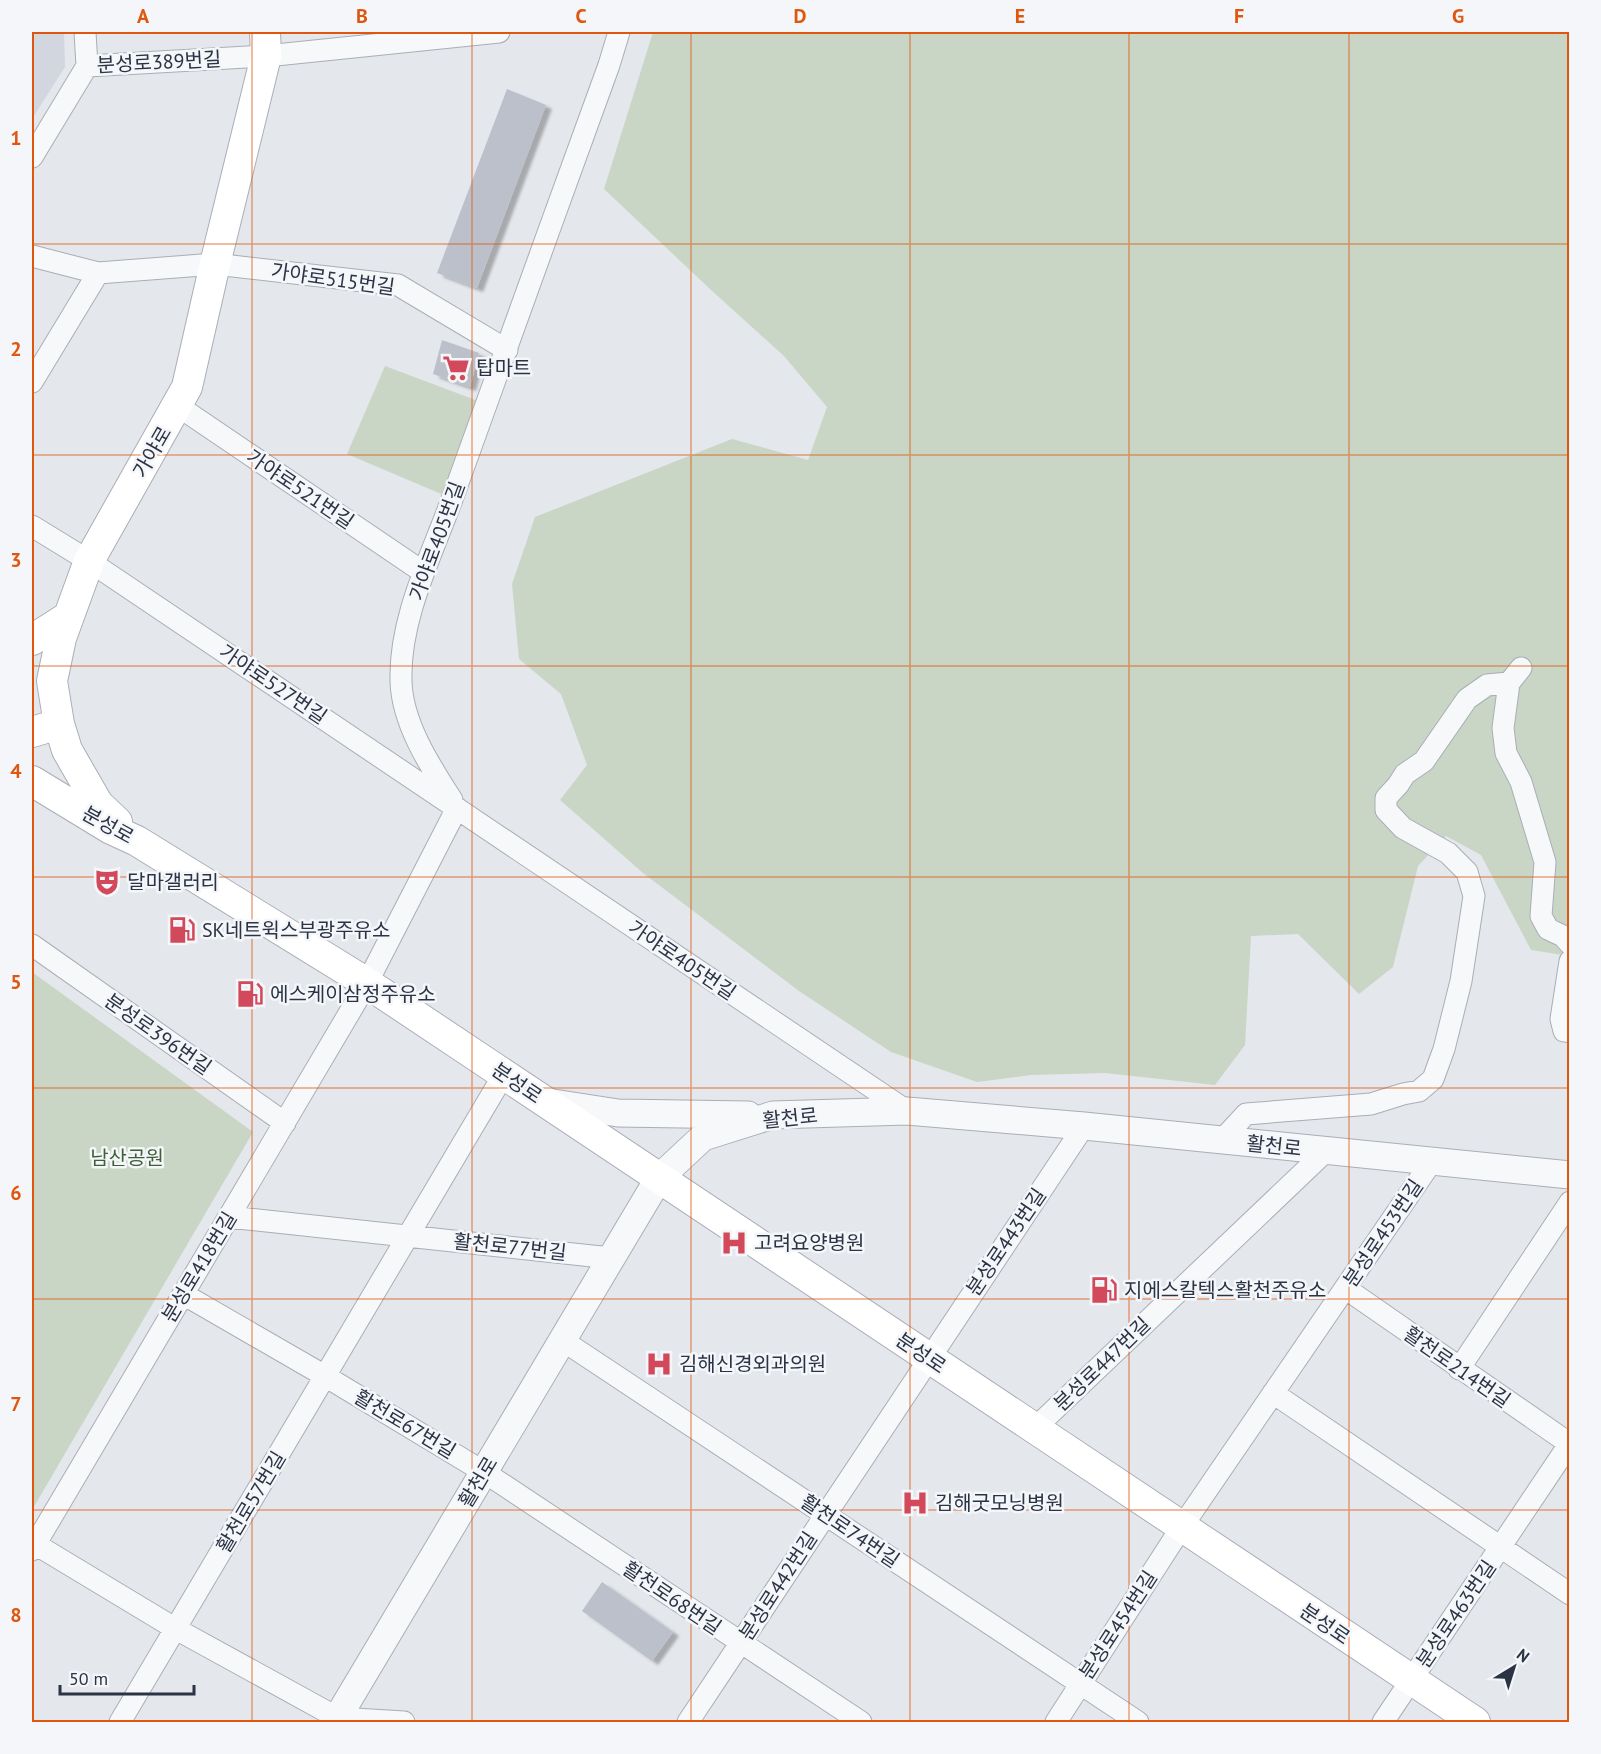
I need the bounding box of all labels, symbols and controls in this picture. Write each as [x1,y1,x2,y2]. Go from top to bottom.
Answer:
text: A [137,3,150,29]
text: B [356,3,368,29]
text: C [575,3,587,29]
text: D [794,3,807,29]
text: E [1015,3,1025,29]
text: F [1234,3,1244,29]
text: G [1452,3,1464,29]
street label: 분성로389번길 [96,46,222,78]
text: 1 [10,125,22,151]
street label: 가야로515번길 [269,257,397,301]
text: 2 [10,336,22,362]
supermarket icon: 탑마트 [441,353,471,383]
place label: 탑마트 [476,355,531,381]
street label: 가야로 [127,422,177,482]
street label: 가야로521번길 [241,443,359,535]
street label: 가야로405번길 [403,478,471,604]
text: 3 [10,547,22,573]
street label: 가야로527번길 [214,638,332,730]
text: 4 [10,758,22,784]
street label: 분성로 [78,800,138,850]
theatre icon: 달마갤러리 [92,867,122,897]
place label: 달마갤러리 [127,869,219,895]
street label: 가야로405번길 [623,914,741,1006]
fuel station icon: SK네트윅스부광주유소 [167,915,197,945]
place label: SK네트윅스부광주유소 [202,917,390,943]
text: 5 [10,969,22,995]
fuel station icon: 에스케이삼정주유소 [235,979,265,1009]
place label: 에스케이삼정주유소 [270,981,436,1007]
street label: 분성로396번길 [99,988,217,1080]
street label: 분성로 [487,1057,547,1109]
street label: 활천로 [761,1102,819,1134]
street label: 활천로 [1245,1130,1303,1162]
park label: 남산공원 [90,1145,164,1171]
street label: 분성로453번길 [1337,1174,1429,1292]
text: 6 [10,1180,22,1206]
street label: 분성로443번길 [960,1183,1052,1301]
street label: 분성로418번길 [156,1207,242,1327]
street label: 활천로77번길 [452,1228,568,1266]
hospital icon: 고려요양병원 [719,1228,749,1258]
place label: 고려요양병원 [754,1230,864,1256]
fuel station icon: 지에스칼텍스활천주유소 [1089,1275,1119,1305]
place label: 지에스칼텍스활천주유소 [1124,1277,1326,1303]
street label: 분성로447번길 [1048,1311,1156,1417]
street label: 활천로214번길 [1398,1321,1516,1413]
street label: 분성로 [891,1327,951,1379]
hospital icon: 김해신경외과의원 [644,1349,674,1379]
place label: 김해신경외과의원 [679,1351,826,1377]
street label: 활천로67번길 [350,1384,460,1464]
text: 7 [10,1391,22,1417]
street label: 활천로57번길 [211,1447,291,1557]
street label: 활천로 [453,1452,503,1512]
street label: 활천로74번길 [796,1488,904,1574]
hospital icon: 김해굿모닝병원 [900,1488,930,1518]
place label: 김해굿모닝병원 [935,1490,1064,1516]
street label: 분성로442번길 [733,1527,823,1645]
street label: 활천로68번길 [618,1555,726,1641]
street label: 분성로463번길 [1410,1555,1502,1673]
street label: 분성로454번길 [1073,1566,1163,1684]
street label: 분성로 [1295,1598,1355,1650]
text: 8 [10,1602,22,1628]
north arrow [1484,1637,1544,1697]
text: N [1513,1644,1534,1666]
scale bar [60,1658,194,1696]
text: 50 m [69,1667,108,1690]

